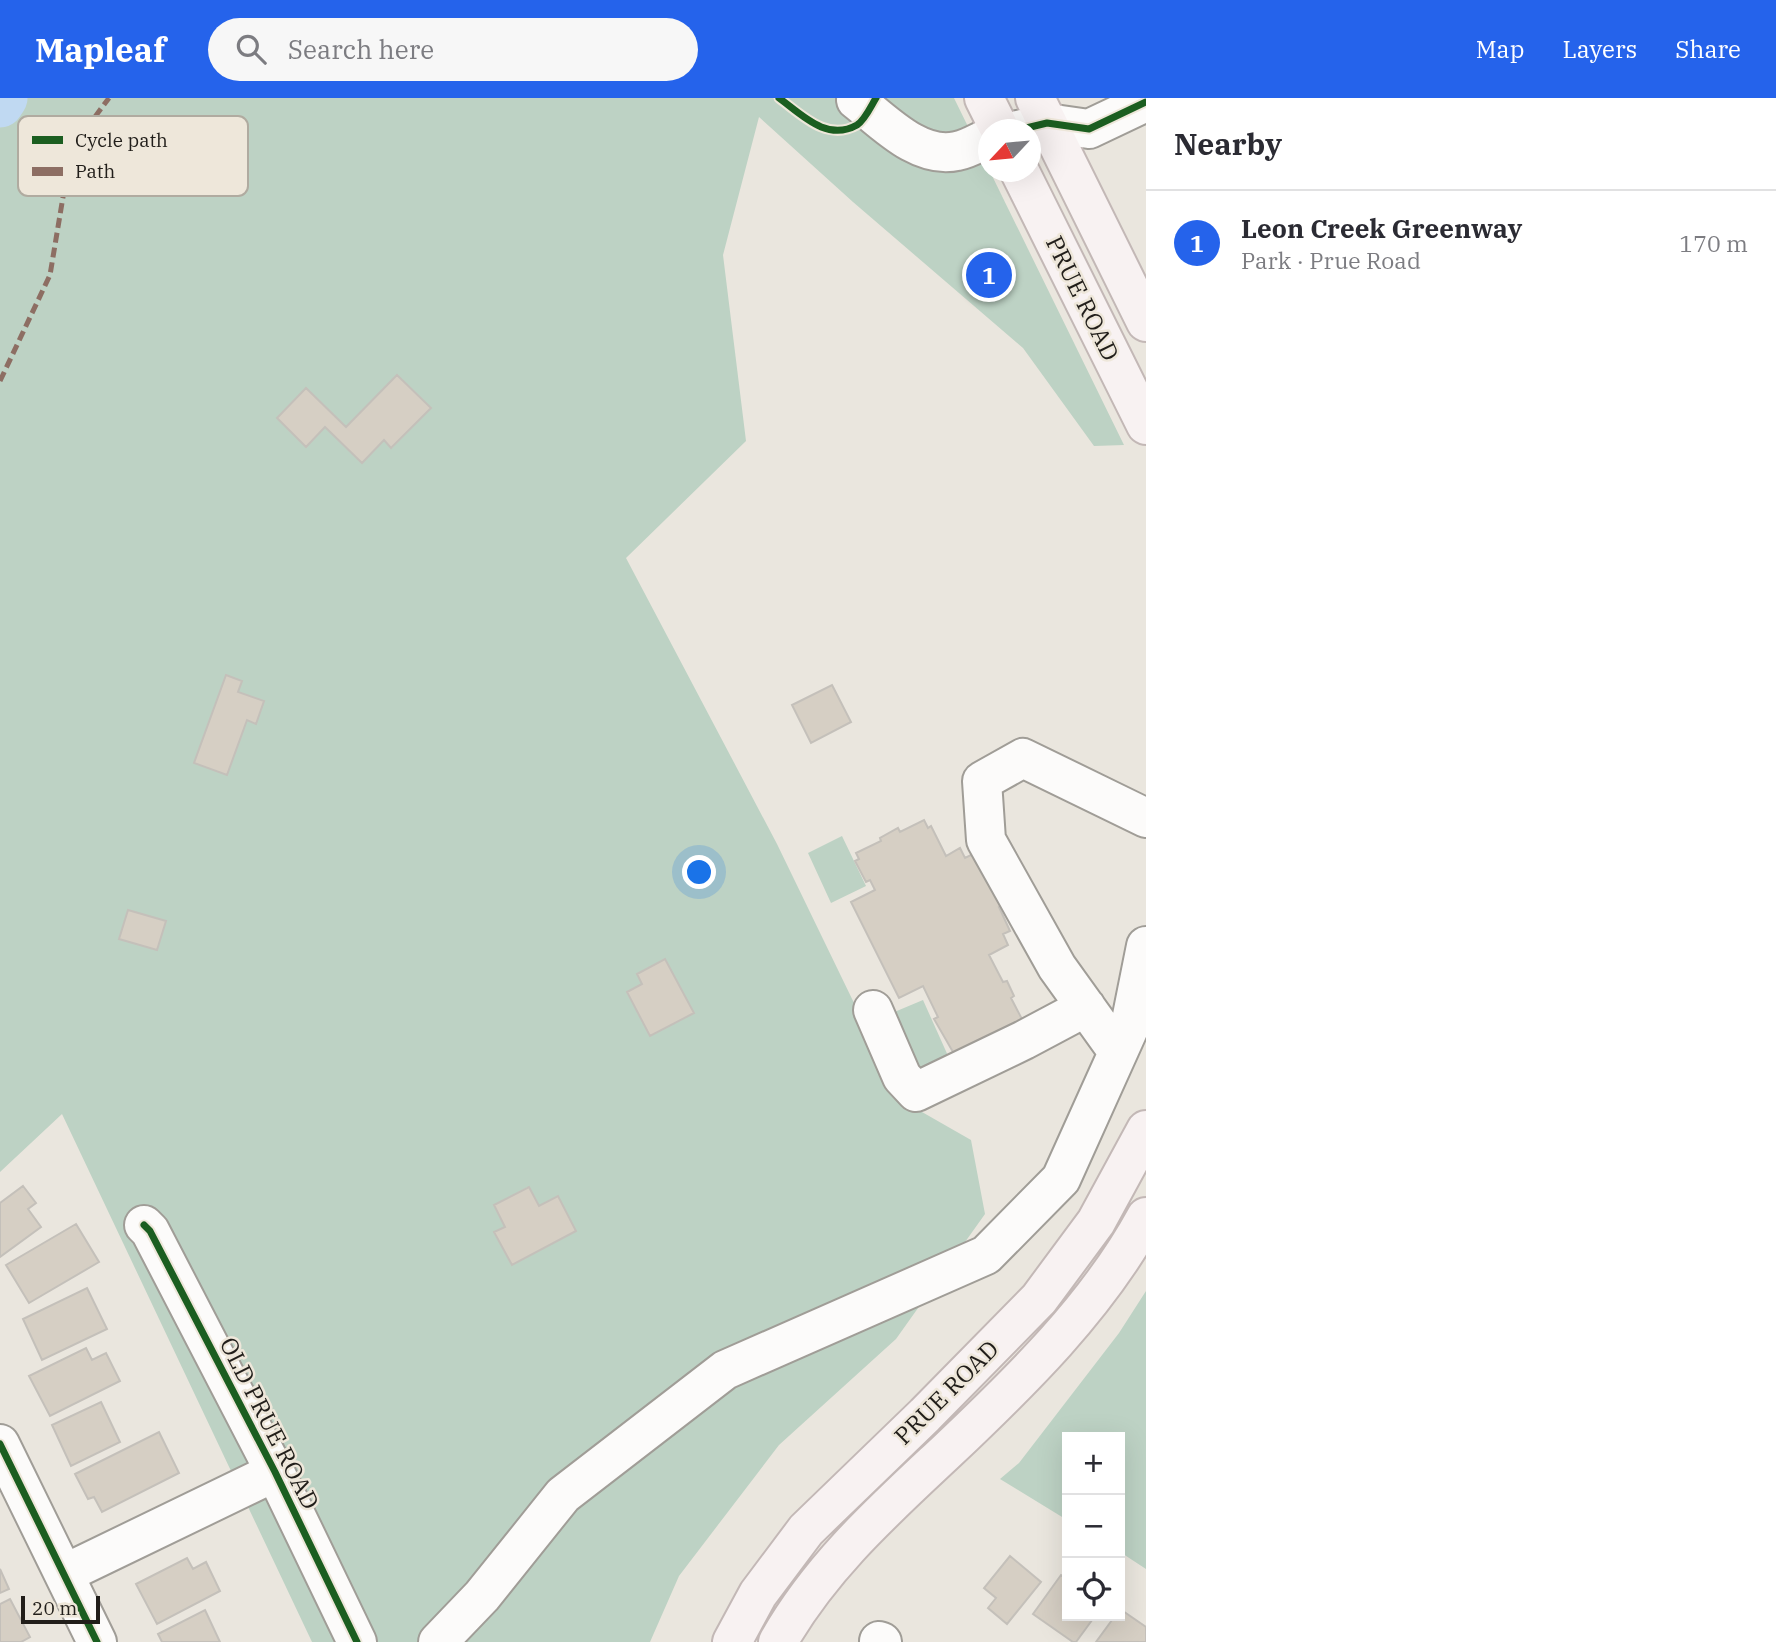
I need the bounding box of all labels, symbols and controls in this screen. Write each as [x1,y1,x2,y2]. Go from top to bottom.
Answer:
search box [208,18,698,81]
text: Mapleaf [35,28,166,71]
icon: search [232,30,270,68]
text: Search here [288,32,434,66]
text: Map [1476,33,1524,65]
text: Layers [1562,33,1637,65]
text: Share [1675,33,1741,65]
legend [18,116,248,196]
north arrow [978,119,1041,182]
text: Nearby [1174,124,1282,163]
text: Cycle path [75,128,168,152]
text: Path [75,159,115,183]
text: Leon Creek Greenway [1241,211,1522,245]
text: 1 [1190,228,1204,258]
text: 170 m [1679,228,1748,258]
street label: PRUE ROAD [1039,230,1127,366]
text: Park · Prue Road [1241,245,1421,275]
pin: 1 [966,249,1012,301]
your location [682,855,716,889]
street label: OLD PRUE ROAD [213,1331,327,1515]
street label: PRUE ROAD [887,1333,1005,1451]
map controls [1062,1432,1125,1621]
button: + [1062,1432,1125,1495]
button: − [1062,1495,1125,1558]
button: locate [1062,1558,1125,1621]
scale bar [21,1593,100,1625]
text: 20 m [32,1596,77,1620]

